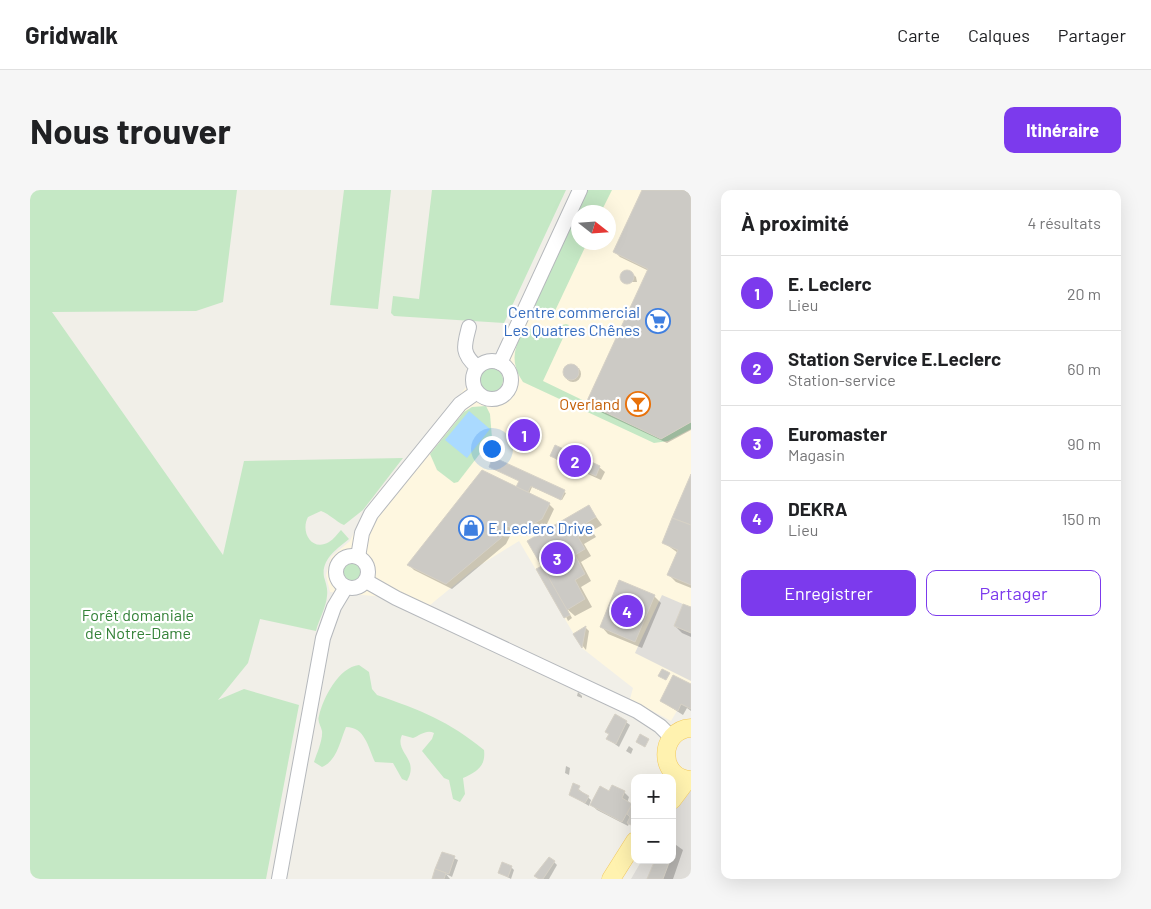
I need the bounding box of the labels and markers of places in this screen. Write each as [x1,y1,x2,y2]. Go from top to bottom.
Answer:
place label: Centre commercial Les Quatres Chênes [504,302,640,339]
supermarket icon: Centre commercial Les Quatres Chênes [645,308,671,334]
bar icon: Overland [625,391,651,417]
place label: Overland [559,394,620,413]
pin: 1 [508,416,540,454]
pin: 2 [559,442,591,480]
shop icon: E.Leclerc Drive [458,515,484,541]
place label: E.Leclerc Drive [488,518,593,537]
pin: 3 [541,539,573,577]
pin: 4 [611,592,643,630]

